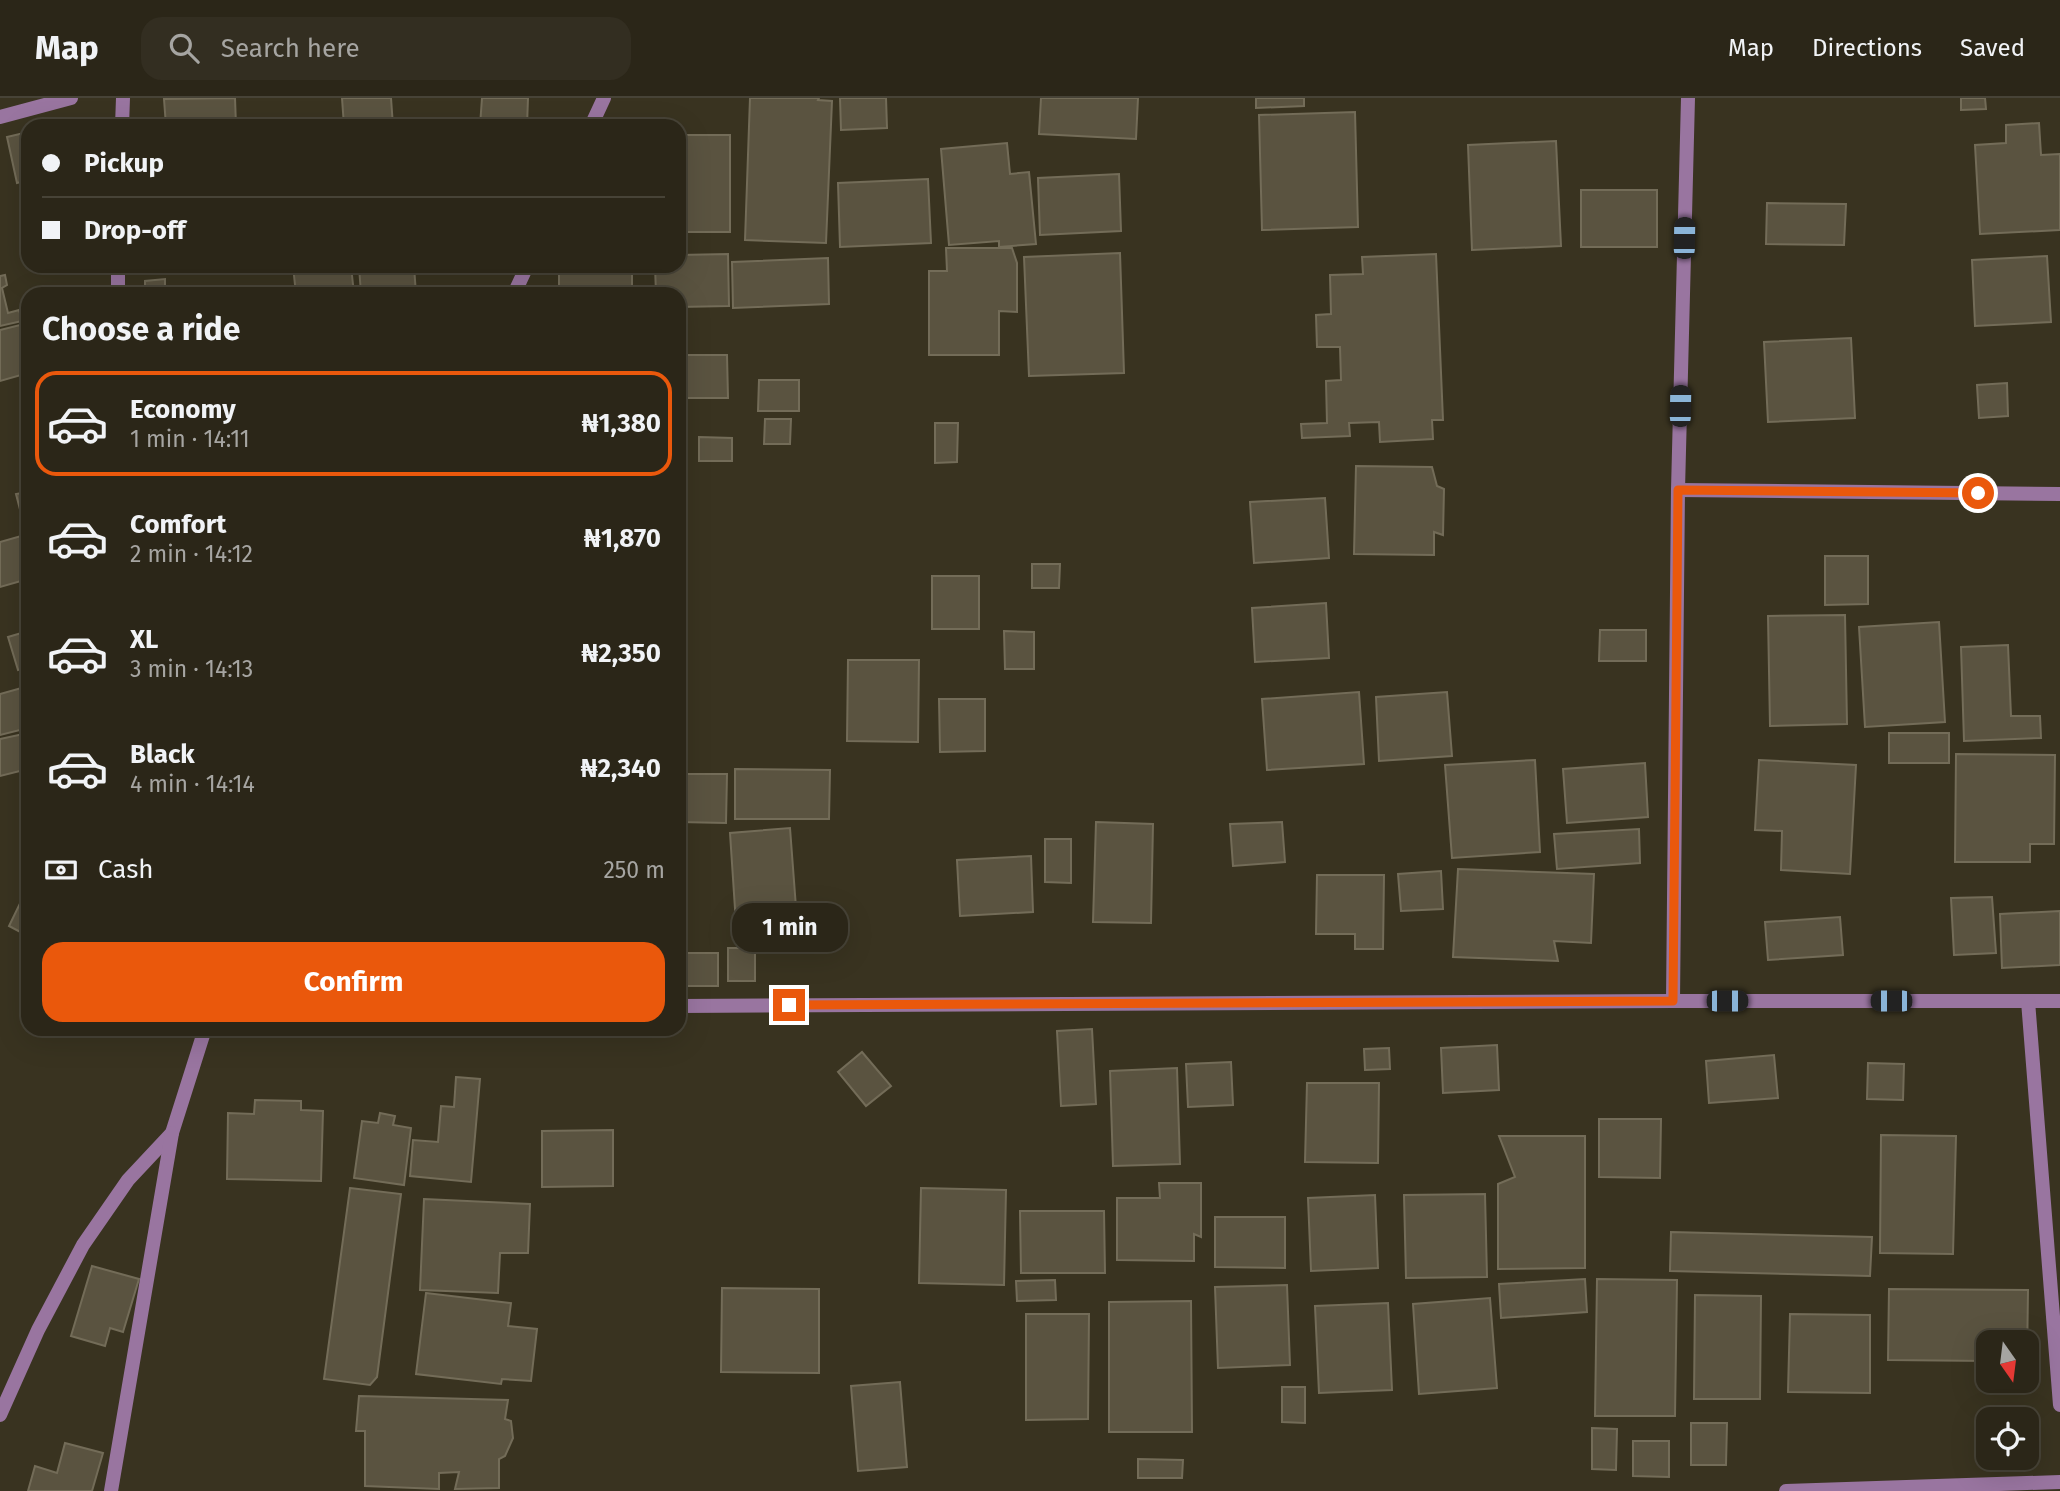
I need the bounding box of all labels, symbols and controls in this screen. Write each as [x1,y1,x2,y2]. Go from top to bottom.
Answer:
search box [141,17,631,80]
text: Map [35,28,99,68]
icon: search [165,29,203,67]
text: Search here [221,33,360,64]
text: Map [1728,34,1774,62]
text: Directions [1812,34,1922,62]
text: Saved [1960,34,2025,62]
text: Pickup [84,148,164,179]
text: Drop-off [84,215,186,246]
car [1674,217,1695,259]
text: Choose a ride [42,310,240,348]
car [1670,385,1691,427]
icon: car [46,392,109,455]
text: Economy [130,394,236,425]
text: ₦1,380 [581,408,661,439]
text: 1 min · 14:11 [130,425,250,453]
route start [1962,477,1994,509]
icon: car [46,507,109,570]
text: Comfort [130,509,226,540]
text: ₦1,870 [584,523,661,554]
text: 2 min · 14:12 [130,540,253,568]
icon: car [46,622,109,685]
text: XL [130,624,158,655]
text: ₦2,350 [581,638,661,669]
text: 3 min · 14:13 [130,655,253,683]
icon: car [46,737,109,800]
text: Black [130,739,195,770]
text: ₦2,340 [580,753,661,784]
text: 4 min · 14:14 [130,770,255,798]
icon: cash [42,851,80,889]
text: Cash [98,854,154,885]
text: 250 m [603,856,665,884]
callout: 1 min [731,904,847,953]
text: 1 min [762,913,818,941]
button: Confirm [42,942,665,1022]
route end [773,989,805,1021]
car [1707,991,1749,1012]
car [1871,991,1913,1012]
north arrow [1976,1330,2039,1393]
map controls [1976,1330,2039,1470]
button: locate [1976,1407,2039,1470]

